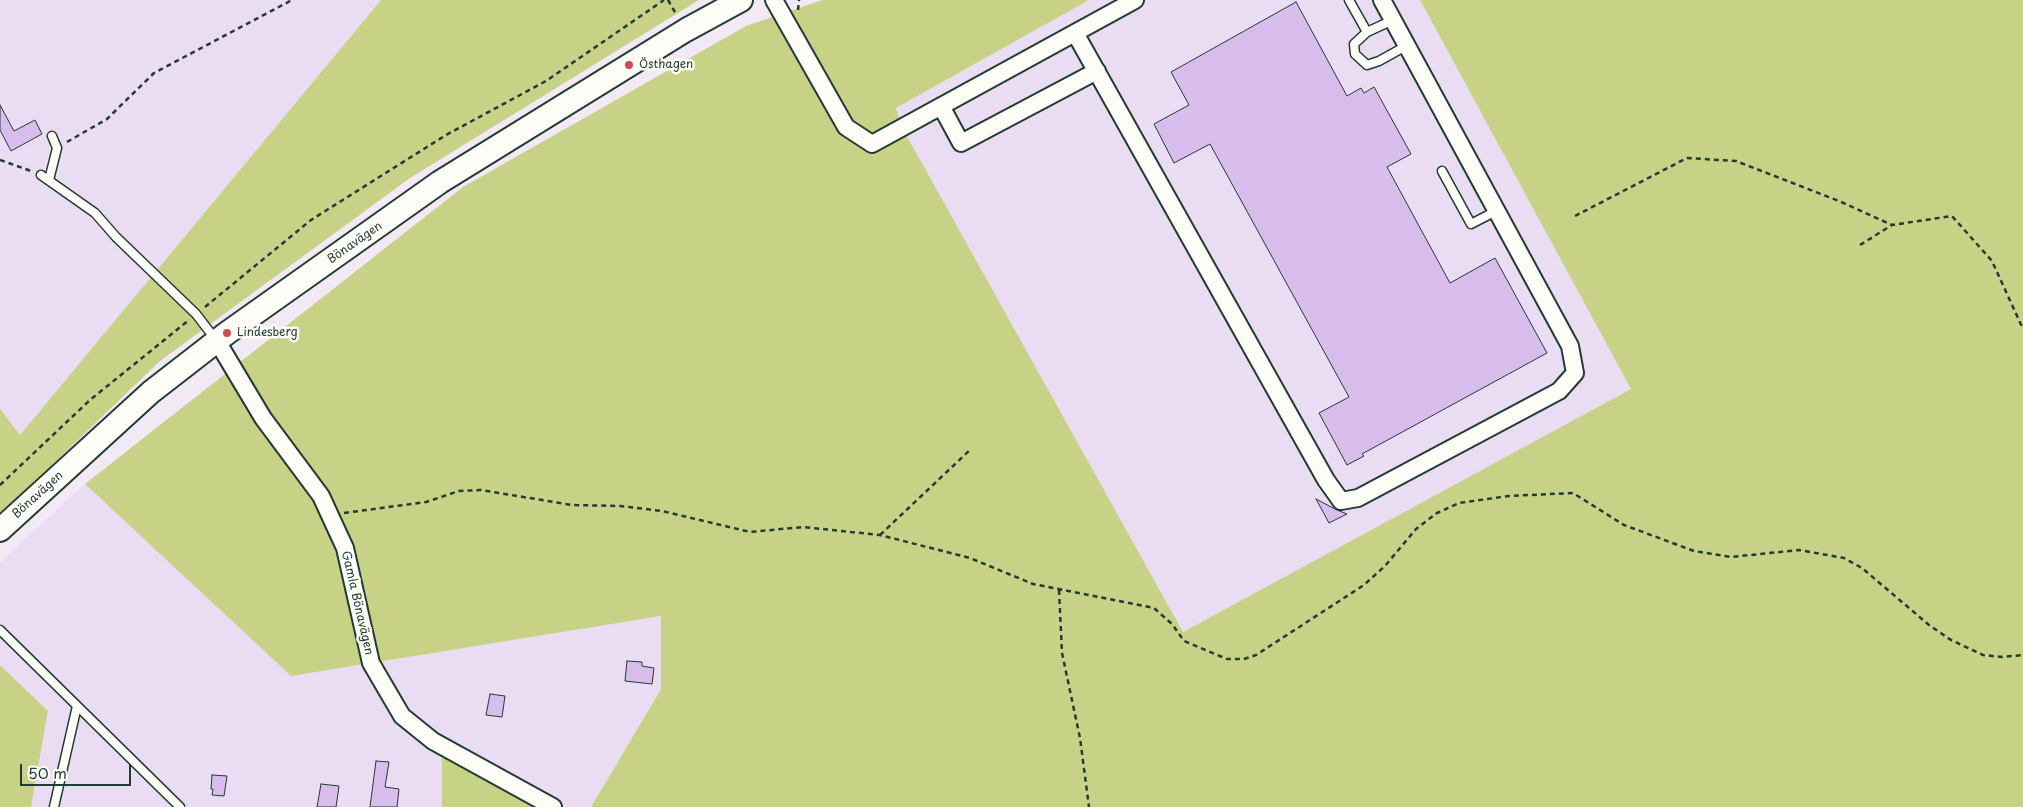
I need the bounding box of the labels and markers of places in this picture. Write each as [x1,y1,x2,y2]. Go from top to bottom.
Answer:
place label: Östhagen [639,58,693,72]
marker: Östhagen [623,59,635,71]
place label: Lindesberg [237,326,298,340]
marker: Lindesberg [221,327,233,339]

